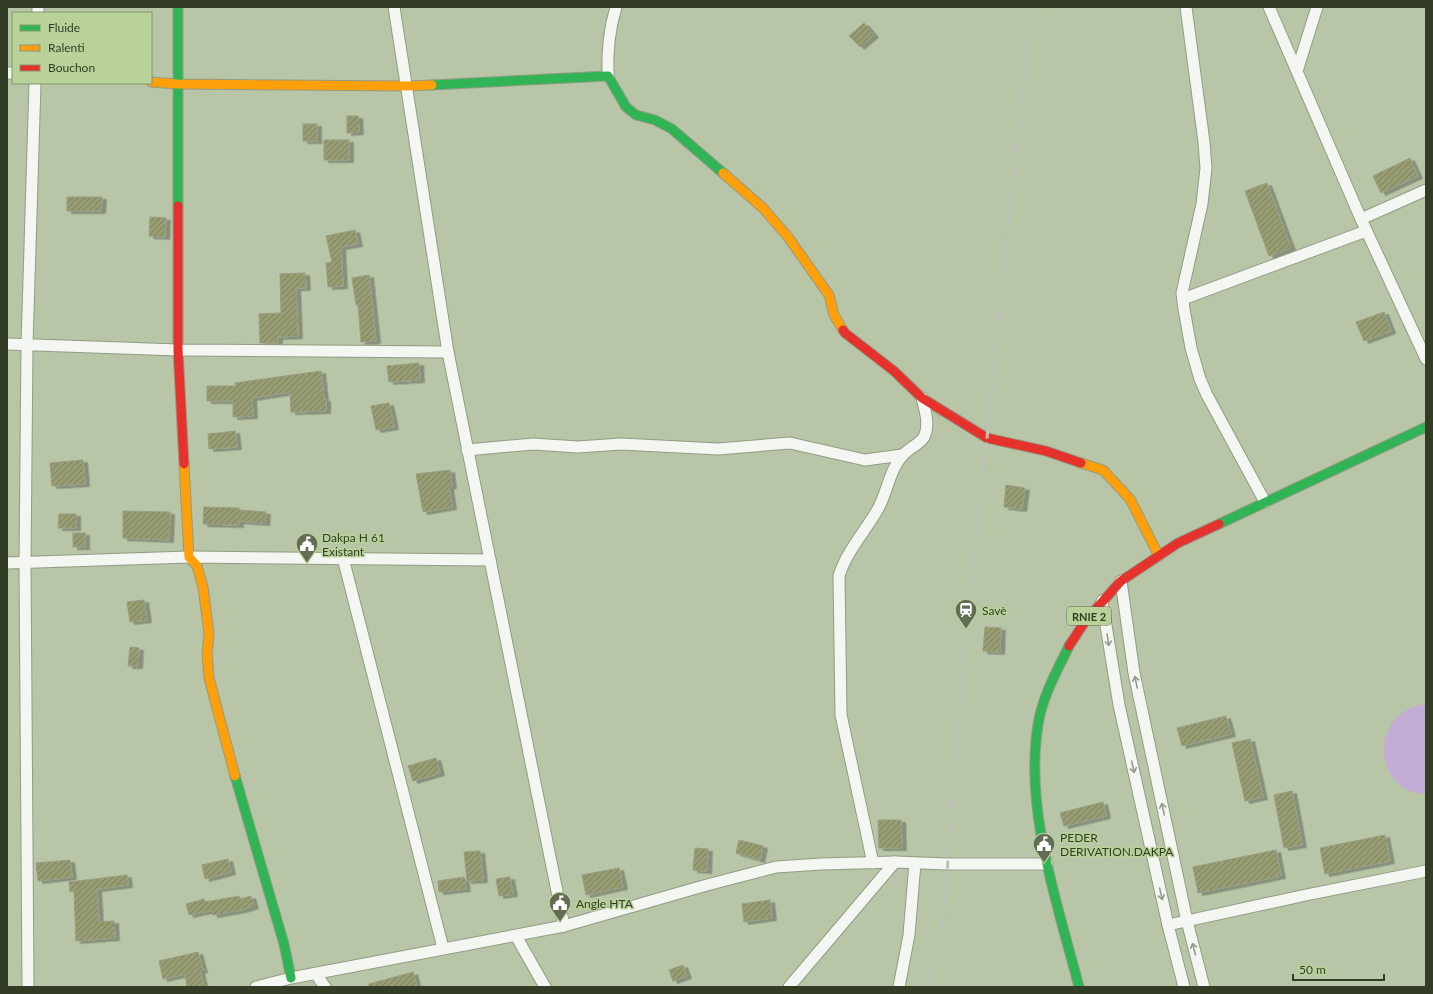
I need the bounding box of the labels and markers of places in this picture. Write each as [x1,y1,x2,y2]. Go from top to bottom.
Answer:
place label: Dakpa H 61 Existant [322,530,385,559]
public building icon: Dakpa H 61 Existant [294,531,320,564]
station icon: Savè [953,597,979,630]
place label: Savè [982,603,1007,618]
place label: PEDER DERIVATION.DAKPA [1060,830,1174,859]
public building icon: PEDER DERIVATION.DAKPA [1031,831,1057,864]
public building icon: Angle HTA [547,890,573,923]
place label: Angle HTA [576,896,634,911]

